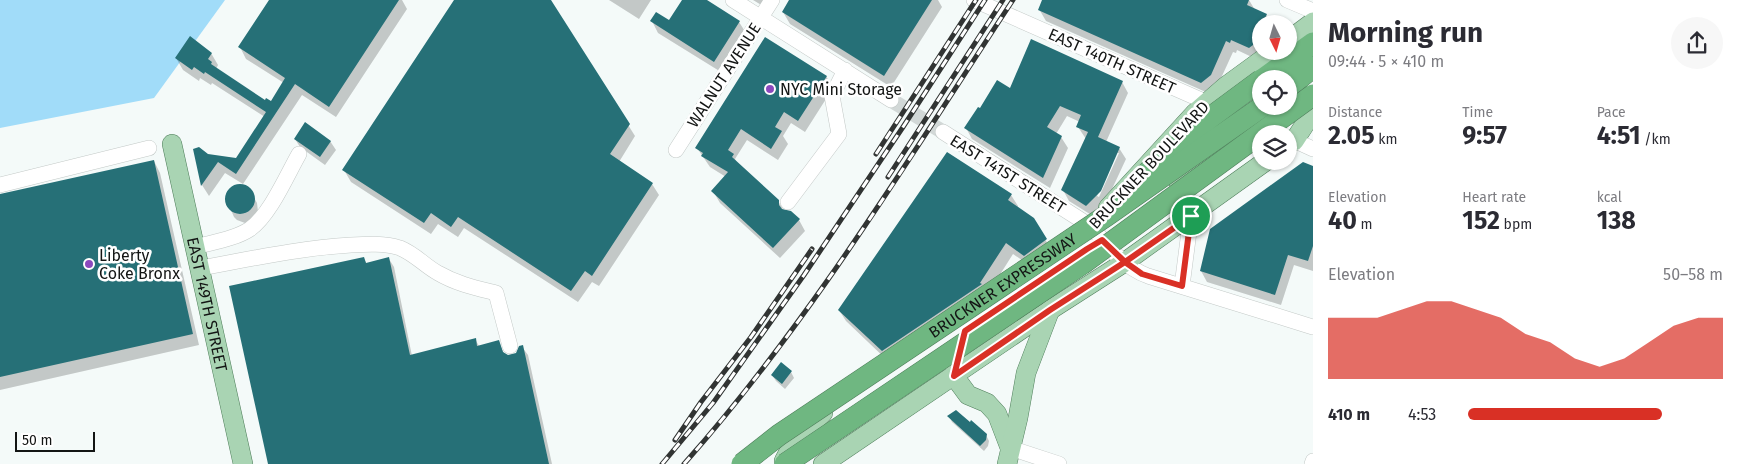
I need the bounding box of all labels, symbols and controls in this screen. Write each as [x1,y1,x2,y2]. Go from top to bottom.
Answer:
north arrow [1252,15,1298,60]
map controls [1252,15,1297,170]
text: Morning run [1328,16,1483,49]
button: share [1671,17,1723,69]
street label: WALNUT AVENUE [683,19,765,131]
street label: EAST 140TH STREET [1045,24,1179,98]
text: 09:44 · 5 × 410 m [1328,52,1444,71]
button: locate [1252,70,1297,115]
place label: NYC Mini Storage [780,80,902,99]
marker: NYC Mini Storage [764,83,776,95]
street label: BRUCKNER BOULEVARD [1085,97,1213,233]
text: Distance [1328,104,1382,121]
text: Time [1462,104,1493,121]
text: Pace [1597,104,1626,121]
text: 2.05 [1328,121,1375,151]
text: 9:57 [1462,121,1507,151]
text: 4:51 [1597,121,1641,151]
button: layers [1252,125,1297,170]
street label: EAST 141ST STREET [947,131,1070,218]
text: km [1375,131,1398,148]
text: /km [1641,131,1671,148]
text: Elevation [1328,189,1387,206]
text: Heart rate [1462,189,1526,206]
text: kcal [1597,189,1622,206]
pin [1170,195,1212,237]
icon: arrive [1177,202,1205,230]
text: 40 [1328,206,1357,236]
text: 152 [1462,206,1500,236]
text: 138 [1597,206,1636,236]
text: m [1357,216,1372,233]
text: bpm [1500,216,1532,233]
street label: BRUCKNER EXPRESSWAY [925,229,1080,342]
street label: EAST 149TH STREET [183,235,232,374]
place label: Liberty Coke Bronx [99,246,180,283]
marker: Liberty Coke Bronx [83,258,95,270]
text: Elevation [1328,265,1395,284]
text: 50–58 m [1663,265,1723,284]
text: 410 m [1328,405,1370,424]
text: 4:53 [1408,405,1436,424]
scale bar [15,429,95,452]
text: 50 m [22,432,53,449]

